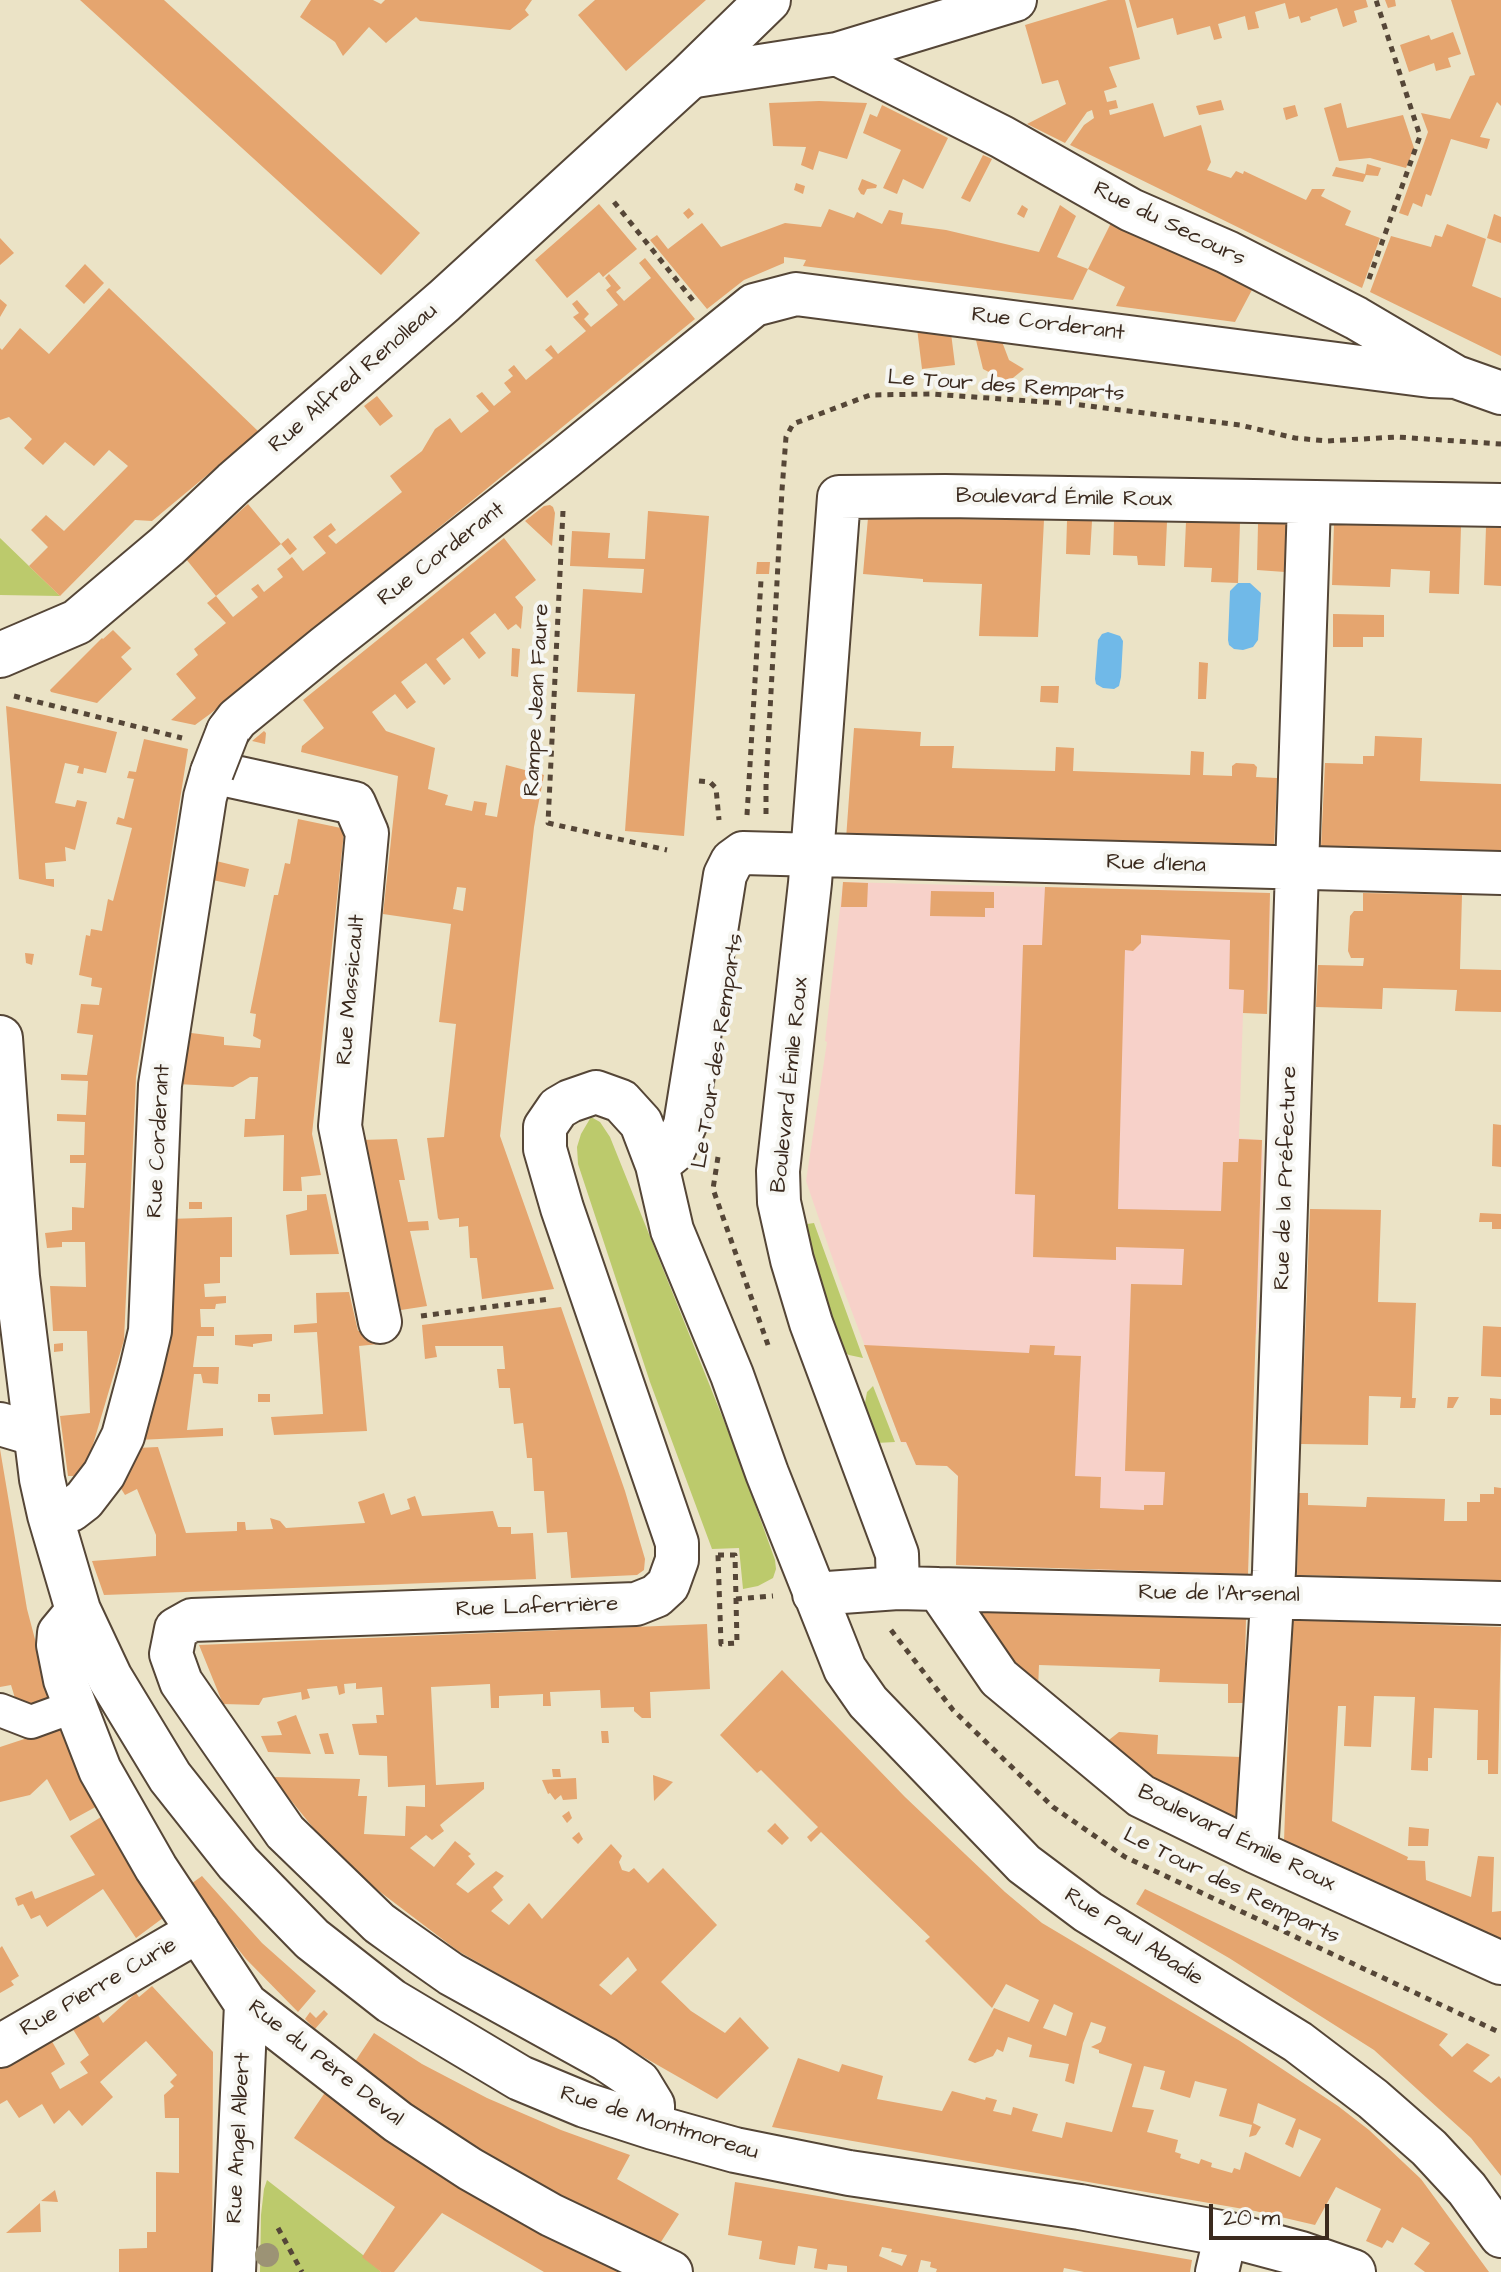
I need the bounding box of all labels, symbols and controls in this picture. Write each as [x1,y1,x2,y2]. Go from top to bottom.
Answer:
street label: Rue du Secours [1089,177,1249,273]
street label: Rue Alfred Renolleau [264,299,444,459]
street label: Rue Corderant [970,303,1126,347]
street label: Le Tour des Remparts [887,366,1125,408]
street label: Boulevard Émile Roux [955,484,1173,514]
street label: Rue Corderant [373,497,511,613]
street label: Rampe Jean Faure [520,603,556,797]
street label: Rue d'Iena [1106,850,1206,880]
street label: Rue Massicault [332,914,372,1066]
street label: Le Tour des Remparts [687,932,751,1170]
street label: Boulevard Émile Roux [767,976,815,1194]
street label: Rue Corderant [143,1063,177,1219]
street label: Rue de la Préfecture [1270,1066,1304,1290]
street label: Rue de l'Arsenal [1138,1580,1300,1610]
street label: Rue Laferrière [455,1592,619,1624]
street label: Boulevard Émile Roux [1133,1780,1339,1898]
street label: Le Tour des Remparts [1119,1823,1343,1951]
street label: Rue Paul Abadie [1059,1883,1207,1993]
street label: Rue Pierre Curie [16,1933,182,2043]
street label: Rue du Père Deval [242,1995,408,2133]
street label: Rue Angel Albert [222,2052,258,2224]
street label: Rue de Montmoreau [557,2081,761,2167]
scale bar [1213,2188,1333,2238]
text: 20 m [1223,2201,1280,2235]

